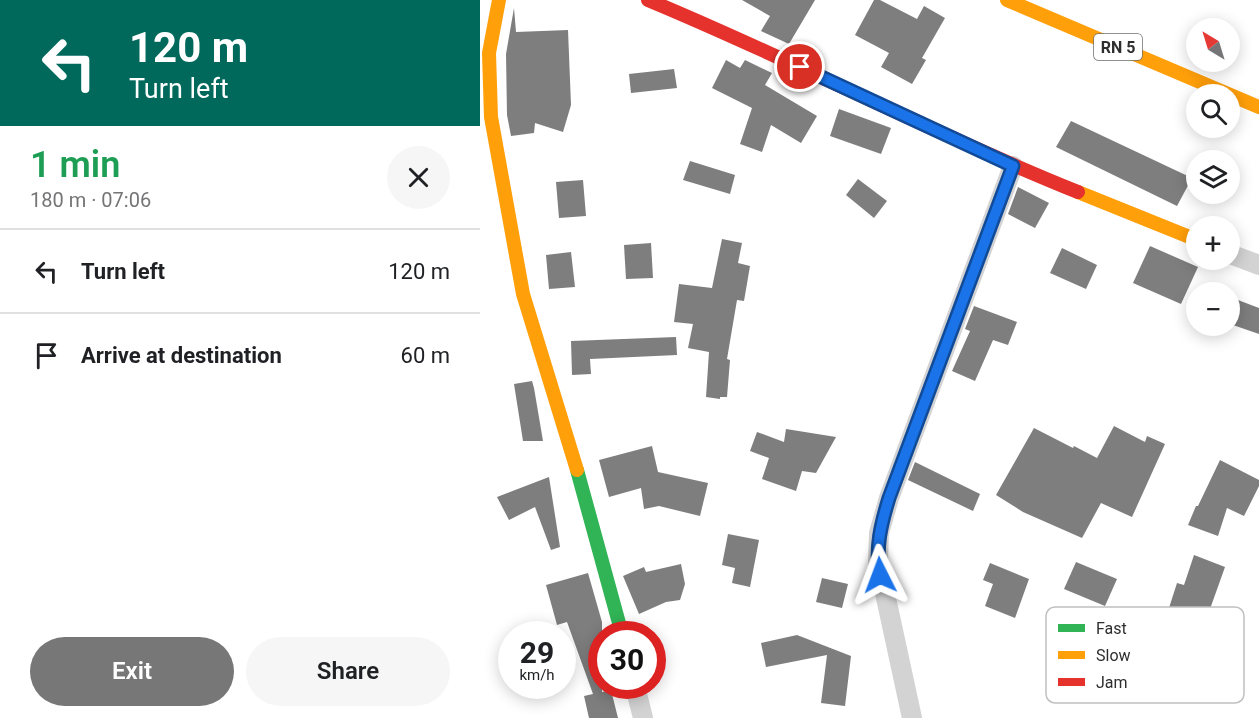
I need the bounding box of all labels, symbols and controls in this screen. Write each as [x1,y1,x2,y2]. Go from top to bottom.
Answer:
north arrow [1186,18,1240,72]
map controls [1186,18,1240,336]
text: 120 m [129,23,248,72]
icon: left [30,24,108,102]
road number: RN 5 [1094,34,1142,60]
pin [774,41,825,92]
icon: arrive [783,50,816,83]
text: Turn left [129,73,229,105]
button: search [1186,84,1240,138]
text: 1 min [30,144,120,186]
button: close [387,146,450,209]
button: layers [1186,150,1240,204]
text: 180 m · 07:06 [30,188,151,212]
button: + [1186,216,1240,270]
icon: left [30,255,63,288]
text: Turn left [81,259,165,284]
text: 120 m [388,259,450,284]
button: − [1186,282,1240,336]
icon: arrive [30,339,63,372]
text: Arrive at destination [81,343,282,368]
text: 60 m [401,343,450,368]
position arrow [848,543,912,607]
legend [1046,607,1244,703]
text: Fast [1096,619,1127,638]
speed limit sign: 30 [588,621,666,699]
text: 29 [520,635,554,670]
button: Exit [30,637,234,706]
button: Share [246,637,450,706]
text: Slow [1096,646,1131,665]
text: km/h [519,666,555,684]
text: Jam [1096,673,1128,692]

